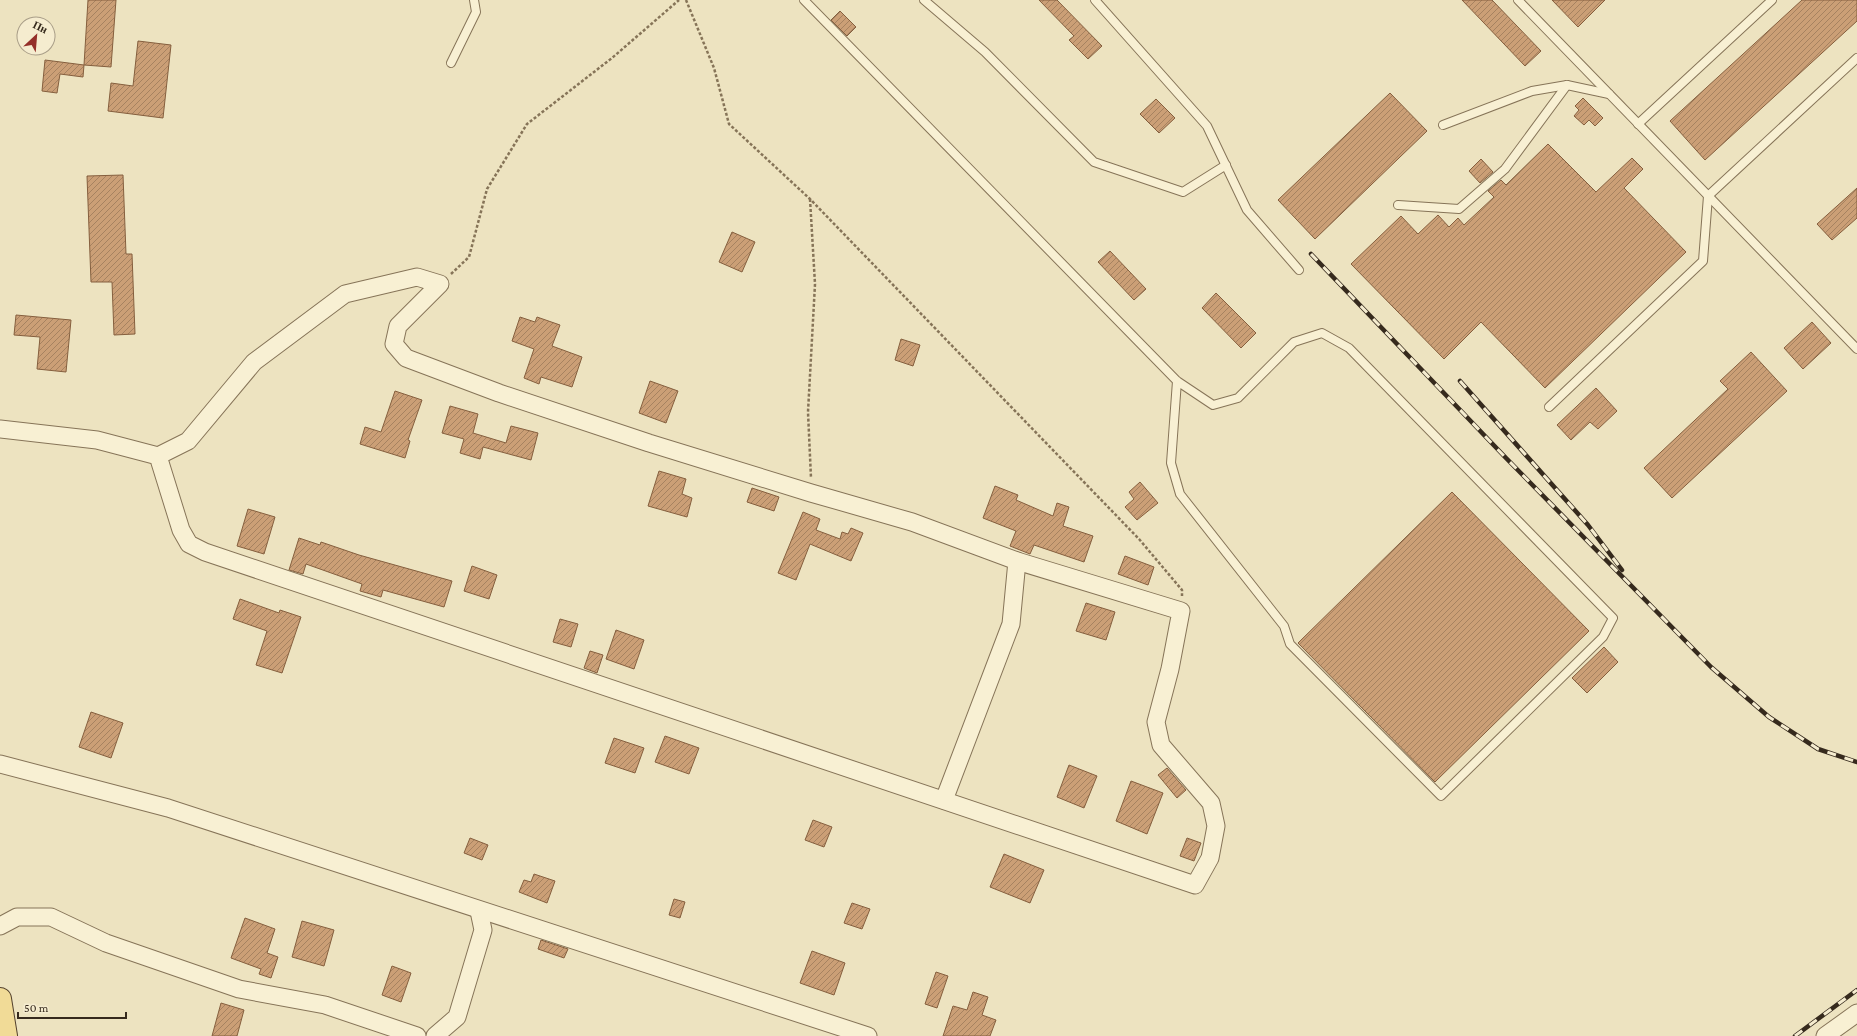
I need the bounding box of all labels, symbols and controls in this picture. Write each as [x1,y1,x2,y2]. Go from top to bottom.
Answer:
north arrow [16,16,56,56]
text: Пн [31,18,50,36]
scale bar [18,994,126,1020]
text: 50 m [24,1001,49,1015]

